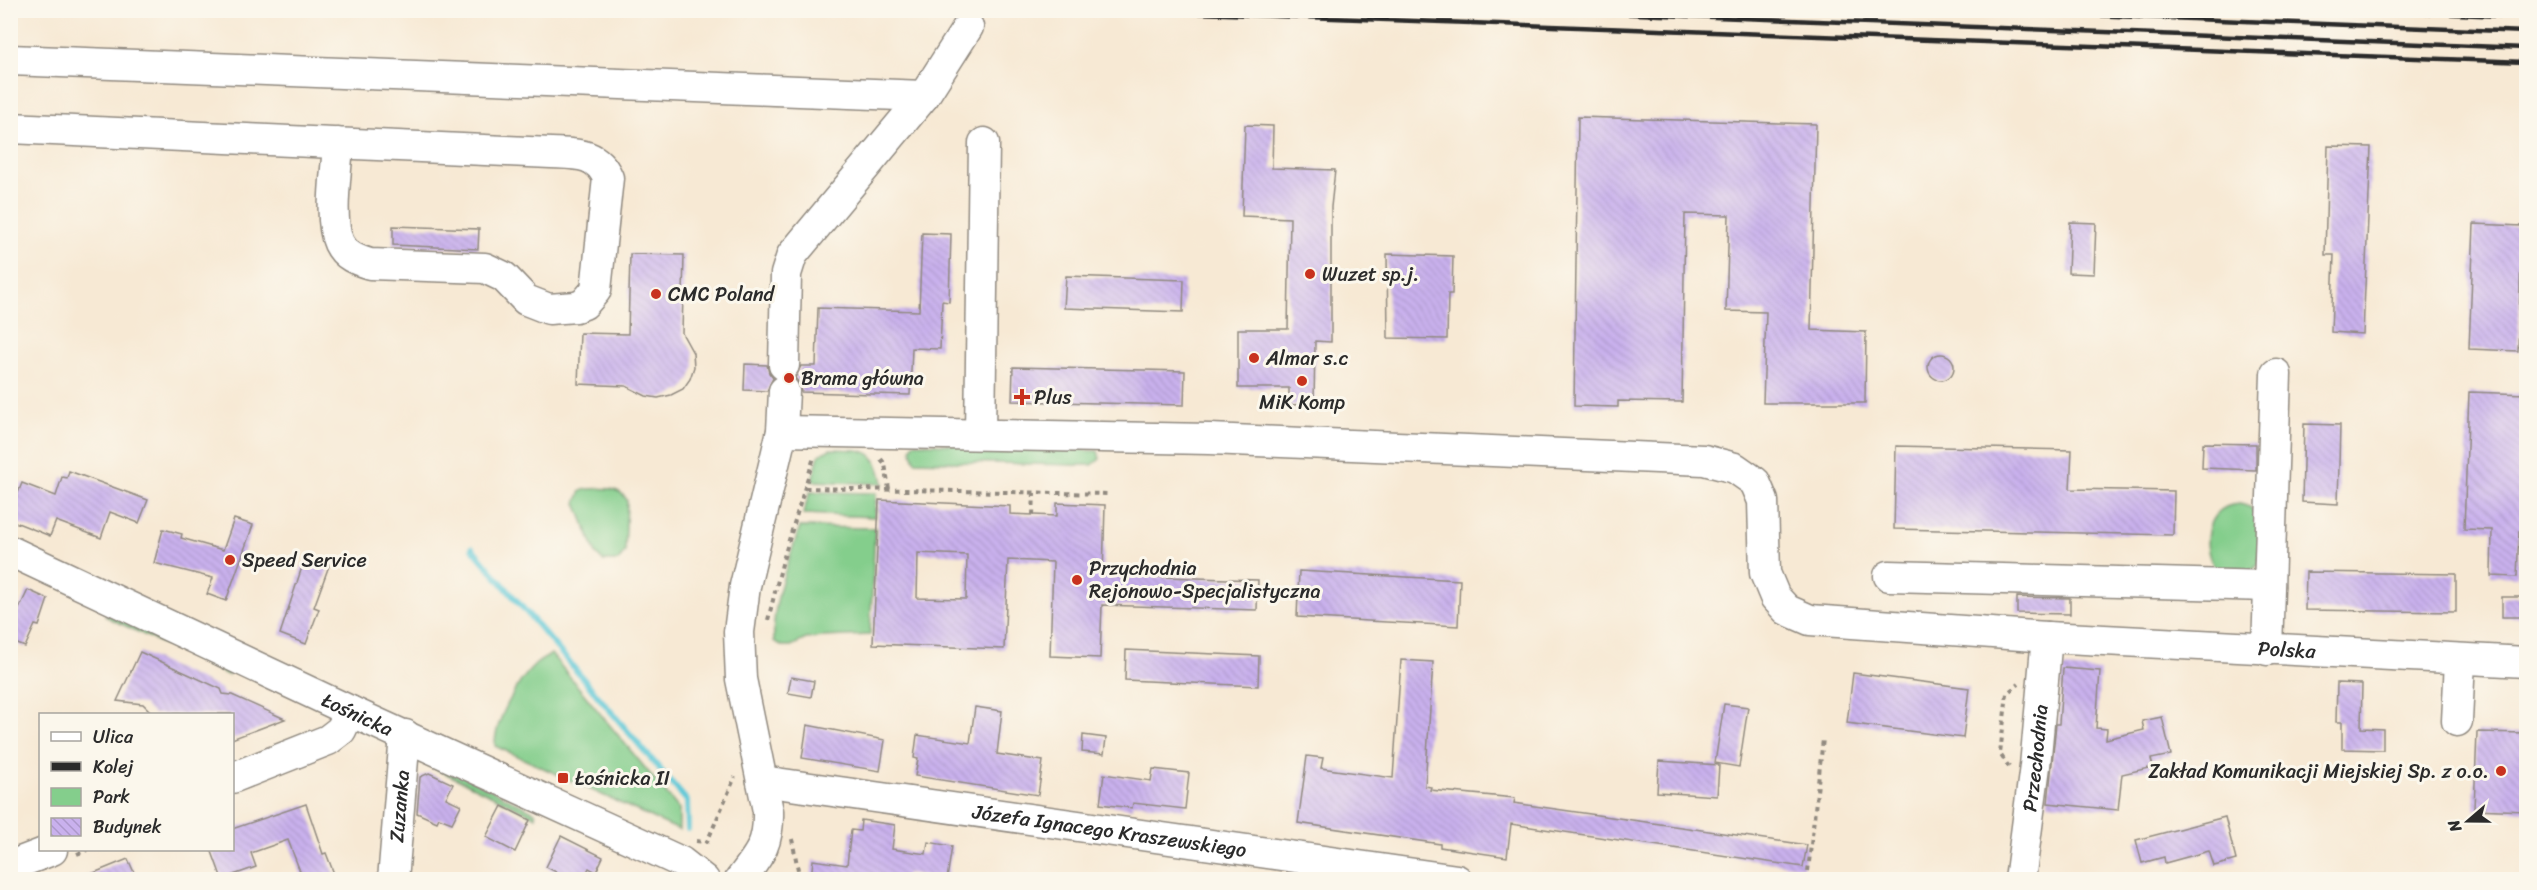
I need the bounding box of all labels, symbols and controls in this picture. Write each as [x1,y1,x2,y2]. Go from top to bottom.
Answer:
place label: Wuzet sp.j. [1322,257,1419,292]
marker: Wuzet sp.j. [1303,267,1317,281]
place label: CMC Poland [668,277,776,312]
marker: CMC Poland [649,287,663,301]
place label: Almar s.c [1265,341,1349,376]
marker: Almar s.c [1247,351,1261,365]
place label: Brama główna [801,361,924,396]
marker: Brama główna [782,371,796,385]
marker: MiK Komp [1295,374,1309,388]
place label: Plus [1034,380,1073,415]
place label: MiK Komp [1259,385,1345,420]
marker: Plus [1015,390,1029,404]
place label: Speed Service [242,543,367,578]
place label: Przychodnia Rejonowo-Specjalistyczna [1089,551,1320,609]
marker: Speed Service [223,553,237,567]
marker: Przychodnia Rejonowo-Specjalistyczna [1070,573,1084,587]
street label: Polska [2257,631,2317,669]
street label: Łośnicka [316,683,399,746]
street label: Przechodnia [2012,703,2058,814]
legend [39,713,234,851]
text: Ulica [93,721,134,753]
text: Kolej [93,751,133,783]
place label: Zakład Komunikacji Miejskiej Sp. z o.o. [2148,754,2489,789]
place label: Łośnicka II [575,761,670,796]
marker: Zakład Komunikacji Miejskiej Sp. z o.o. [2494,764,2508,778]
street label: Zuzanka [379,769,420,844]
marker: Łośnicka II [556,771,570,785]
text: Park [93,781,130,813]
north arrow [2438,791,2498,851]
street label: Józefa Ignacego Kraszewskiego [969,794,1249,867]
text: Budynek [93,811,162,843]
text: N [2439,815,2470,837]

